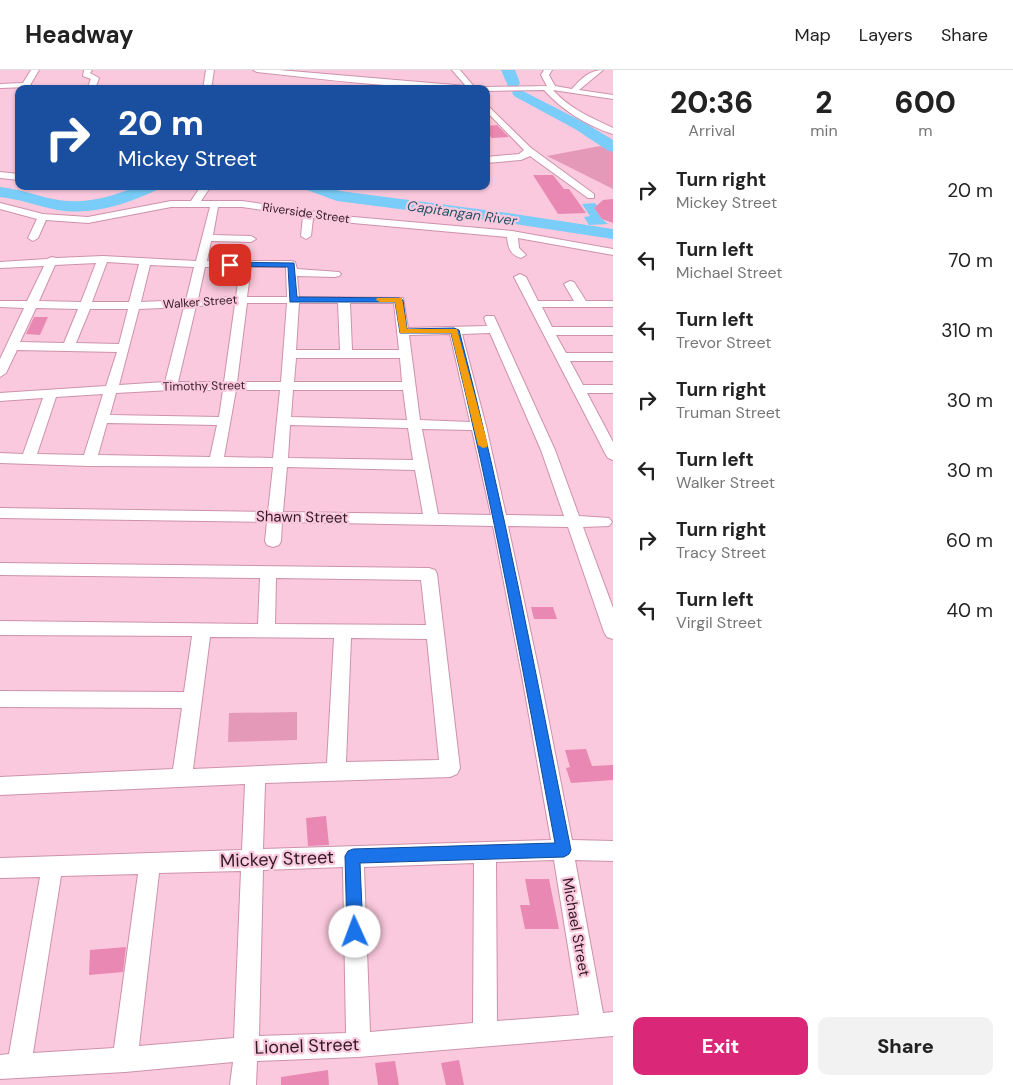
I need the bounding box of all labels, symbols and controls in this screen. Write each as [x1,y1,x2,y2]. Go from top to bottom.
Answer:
text: Headway [25,19,134,50]
text: Map [795,23,831,47]
text: Layers [859,23,913,47]
text: Share [941,23,988,47]
text: 20:36 [670,83,753,122]
text: 2 [815,83,833,122]
text: 600 [895,83,956,122]
text: 20 m [118,100,204,146]
icon: right [35,105,100,170]
text: Arrival [688,120,735,141]
text: min [810,120,838,141]
text: m [918,120,932,141]
text: Mickey Street [118,144,257,173]
text: Turn right [676,167,766,192]
icon: right [633,176,661,204]
text: 20 m [947,178,993,203]
text: Mickey Street [676,192,777,213]
water label: Capitangan River [406,196,519,230]
street label: Riverside Street [261,199,351,227]
text: Turn left [676,237,754,262]
pin [209,244,251,286]
icon: left [633,246,661,274]
text: 70 m [948,248,993,273]
icon: arrive [216,251,244,279]
text: Michael Street [676,262,783,283]
street label: Walker Street [162,291,238,313]
text: Turn left [676,307,754,332]
icon: left [633,316,661,344]
text: 310 m [941,318,993,343]
text: Trevor Street [676,332,772,353]
street label: Timothy Street [163,377,246,395]
text: Turn right [676,377,766,402]
icon: right [633,386,661,414]
text: 30 m [947,388,993,413]
text: Truman Street [676,402,781,423]
text: Turn left [676,447,754,472]
icon: left [633,456,661,484]
text: 30 m [947,458,993,483]
text: Walker Street [676,472,775,493]
street label: Shawn Street [256,506,348,528]
text: Turn right [676,517,766,542]
icon: right [633,526,661,554]
text: 60 m [946,528,993,553]
text: Tracy Street [676,542,766,563]
text: Turn left [676,587,754,612]
icon: left [633,596,661,624]
text: 40 m [946,598,993,623]
text: Virgil Street [676,612,762,633]
street label: Mickey Street [220,845,334,873]
street label: Michael Street [557,876,595,978]
position arrow [328,905,380,957]
button: Exit [633,1017,808,1075]
button: Share [818,1017,993,1075]
street label: Lionel Street [254,1032,360,1060]

